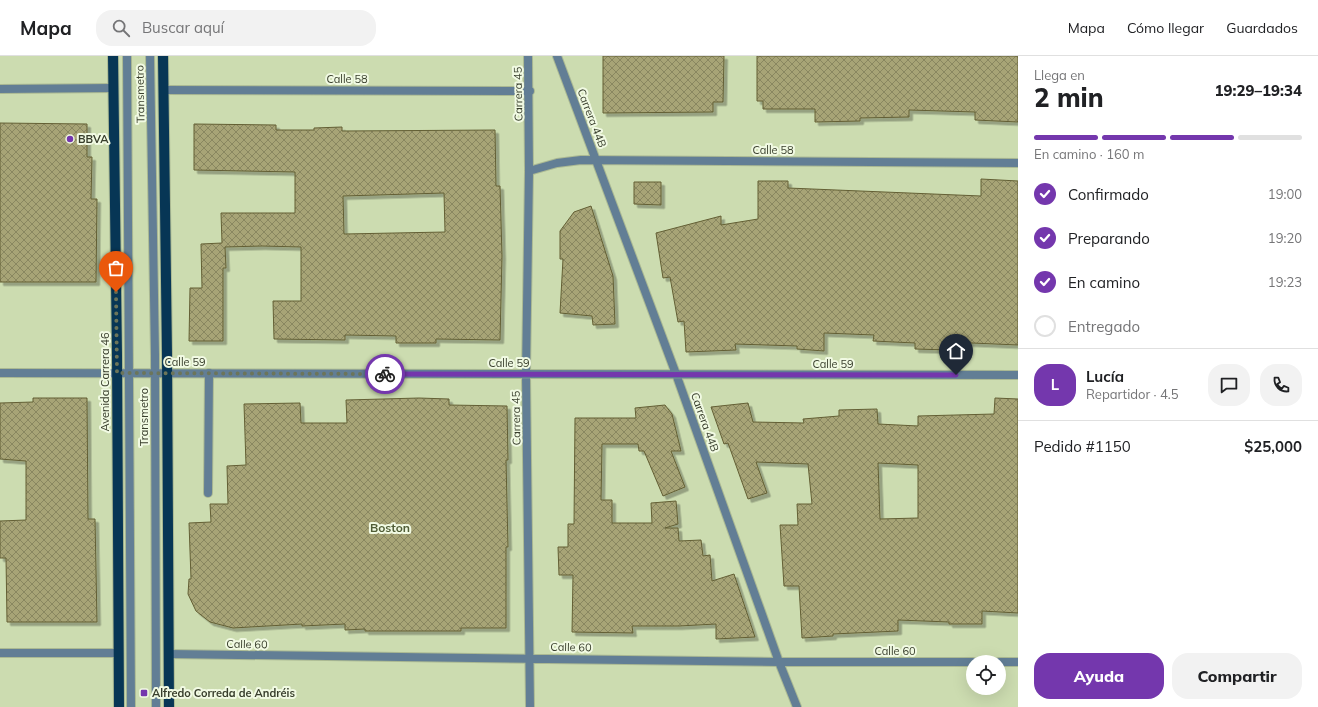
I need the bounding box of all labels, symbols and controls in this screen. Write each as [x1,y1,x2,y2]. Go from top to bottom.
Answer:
search box [96,10,376,46]
text: Mapa [20,16,72,40]
icon: search [110,17,132,39]
text: Buscar aquí [142,18,224,37]
text: Mapa [1068,19,1105,37]
text: Cómo llegar [1127,19,1204,37]
text: Guardados [1226,19,1298,37]
street label: Transmetro [132,65,148,123]
street label: Carrera 45 [511,66,525,121]
text: Llega en [1034,67,1085,83]
street label: Calle 58 [326,72,368,86]
text: 2 min [1034,81,1104,114]
text: 19:29–19:34 [1215,81,1302,100]
street label: Carrera 44B [574,87,610,149]
place label: BBVA [78,132,109,146]
marker: BBVA [65,134,75,144]
street label: Calle 58 [752,143,794,157]
text: En camino · 160 m [1034,146,1144,162]
icon: check [1034,183,1056,205]
text: Confirmado [1068,185,1149,204]
text: 19:00 [1268,186,1302,202]
icon: check [1034,227,1056,249]
text: Preparando [1068,229,1150,248]
text: 19:20 [1268,230,1302,246]
pin [99,251,133,292]
icon: bag [105,257,127,279]
icon: check [1034,271,1056,293]
text: En camino [1068,273,1140,292]
text: 19:23 [1268,274,1302,290]
text: Entregado [1068,317,1140,336]
street label: Avenida Carrera 46 [98,332,112,432]
pin [939,334,973,375]
icon: home [945,340,967,362]
courier [365,354,405,394]
street label: Calle 59 [164,355,206,369]
street label: Calle 59 [488,356,530,370]
street label: Calle 59 [812,357,854,371]
icon: bike [374,363,396,385]
button: chat [1208,364,1250,406]
button: phone [1260,364,1302,406]
text: Lucía [1086,367,1124,386]
text: L [1051,375,1059,394]
text: Repartidor · 4.5 [1086,386,1179,402]
street label: Transmetro [137,388,151,446]
street label: Carrera 45 [509,390,523,445]
street label: Carrera 44B [688,391,722,453]
text: Pedido #1150 [1034,437,1131,456]
text: $25,000 [1244,437,1302,456]
district label: Boston [370,520,410,535]
street label: Calle 60 [226,637,268,651]
street label: Calle 60 [550,640,592,654]
street label: Calle 60 [874,644,916,658]
button: Ayuda [1034,653,1164,699]
button: Compartir [1172,653,1302,699]
map controls [966,655,1006,695]
button: locate [966,655,1006,695]
place label: Alfredo Correda de Andréis [152,686,295,700]
marker: Alfredo Correda de Andréis [139,688,149,698]

